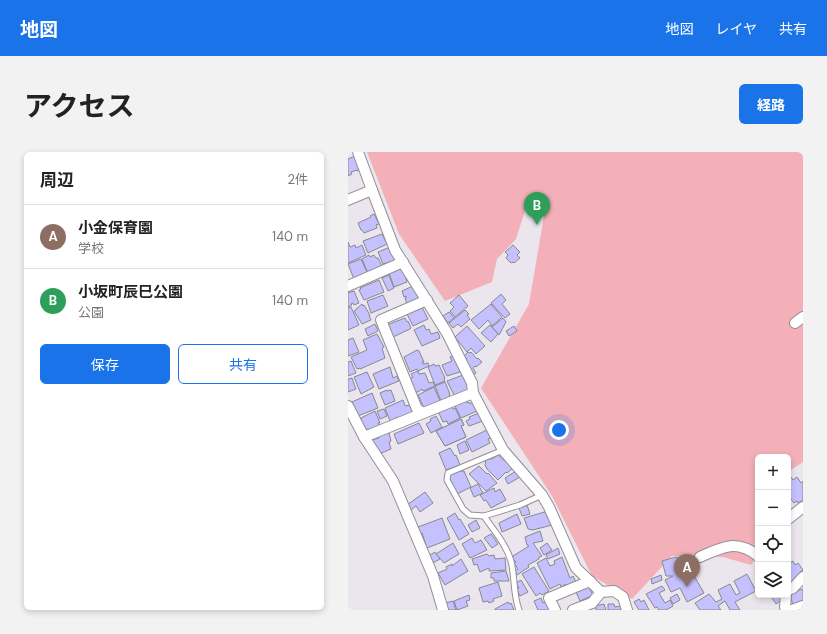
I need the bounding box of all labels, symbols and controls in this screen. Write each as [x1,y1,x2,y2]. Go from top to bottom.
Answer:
text: 地図 [20,17,58,42]
text: 地図 [665,20,693,38]
text: レイヤ [715,20,757,38]
text: 共有 [779,20,807,38]
button: 経路 [739,84,803,124]
text: アクセス [24,88,135,125]
text: 周辺 [40,169,74,191]
text: 2件 [288,171,308,188]
pin: B [524,192,550,225]
text: 小金保育園 [78,218,153,238]
text: A [48,228,58,245]
text: 140 m [272,228,308,245]
text: 学校 [78,240,104,257]
text: 小坂町辰巳公園 [78,282,183,302]
text: B [49,292,57,309]
text: 140 m [272,292,308,309]
text: 公園 [78,304,104,321]
button: 保存 [40,344,170,384]
button: 共有 [178,344,308,384]
your location [549,420,569,440]
map controls [755,454,791,598]
button: + [755,454,791,490]
button: − [755,490,791,526]
button: locate [755,526,791,562]
pin: A [674,554,700,587]
button: layers [755,562,791,598]

